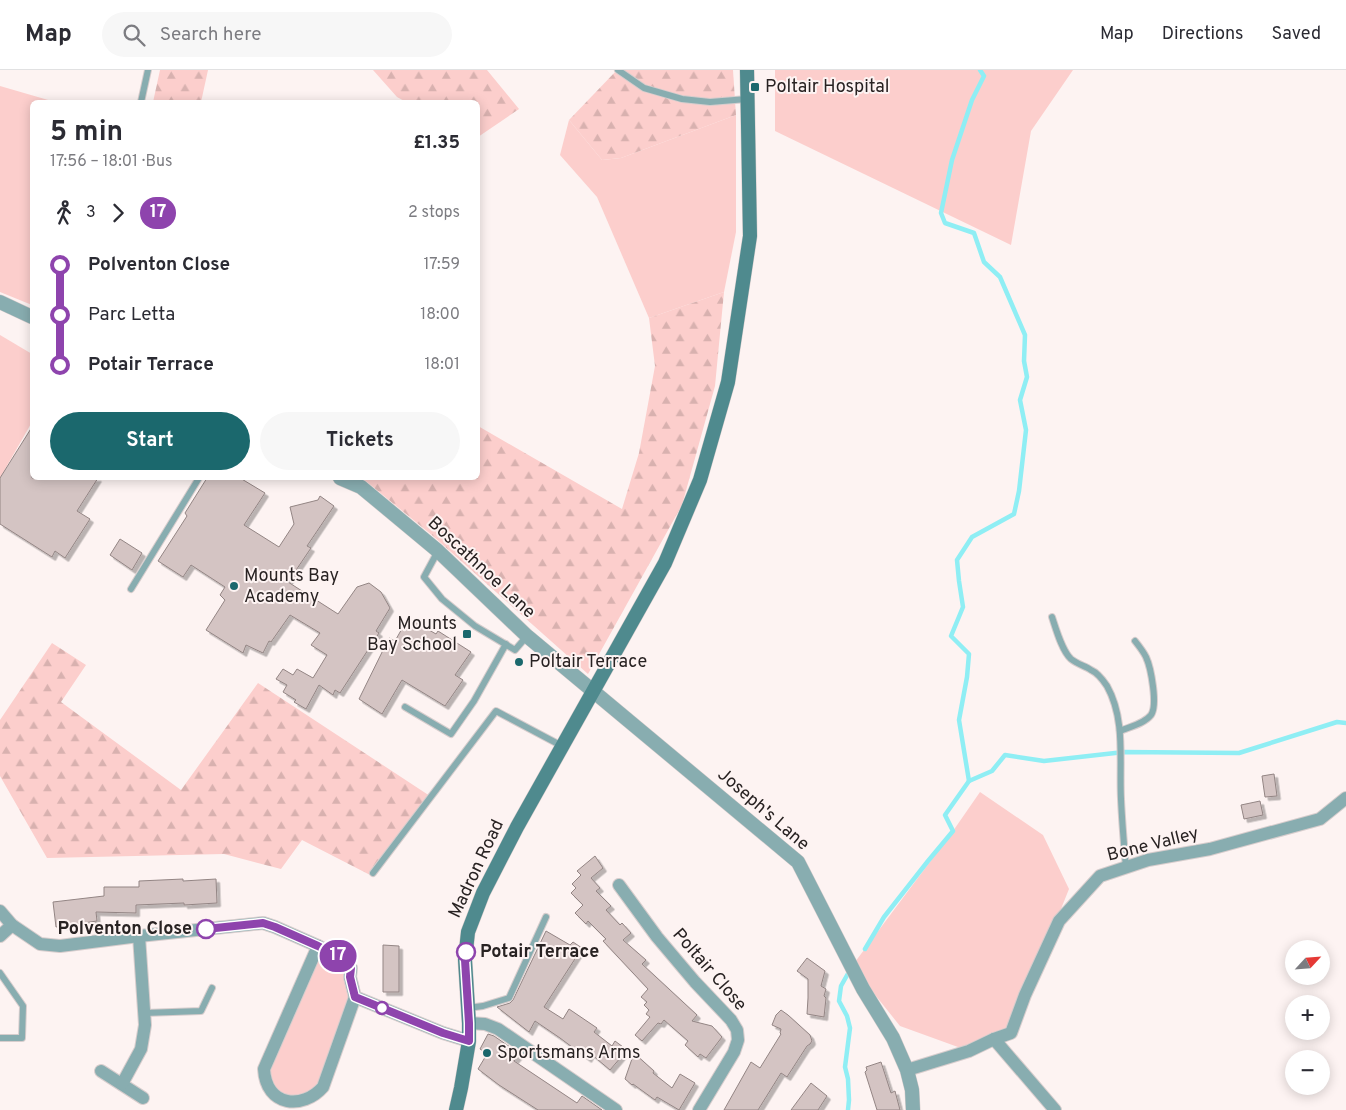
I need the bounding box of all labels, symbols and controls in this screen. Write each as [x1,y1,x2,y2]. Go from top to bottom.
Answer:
search box [102,12,452,57]
text: Map [25,20,72,50]
icon: search [120,21,148,49]
text: Search here [160,23,261,47]
text: Map [1100,23,1134,46]
text: Directions [1162,23,1244,46]
text: Saved [1272,23,1321,46]
place label: Poltair Hospital [765,76,890,99]
marker: Poltair Hospital [749,81,761,93]
text: 5 min [50,115,123,151]
text: £1.35 [413,131,460,155]
text: 17:56 – 18:01 · Bus [50,152,173,172]
icon: walk [50,199,78,227]
icon: forward [104,199,132,227]
text: 17 [150,201,166,224]
text: 3 [86,203,96,223]
text: 2 stops [408,203,460,223]
text: Polventon Close [88,253,230,277]
text: 17:59 [423,255,460,275]
text: Parc Letta [88,303,175,327]
text: 18:00 [420,305,460,325]
text: Potair Terrace [88,353,214,377]
text: 18:01 [424,355,460,375]
button: Start [50,412,250,470]
button: Tickets [260,412,460,470]
street label: Boscathnoe Lane [422,512,540,624]
place label: Mounts Bay Academy [244,565,339,609]
marker: Mounts Bay Academy [228,580,240,592]
place label: Mounts Bay School [367,613,457,657]
marker: Mounts Bay School [461,628,473,640]
place label: Poltair Terrace [529,651,647,674]
marker: Poltair Terrace [513,656,525,668]
street label: Joseph's Lane [712,764,814,856]
street label: Madron Road [444,816,510,922]
street label: Bone Valley [1105,823,1201,867]
place label: Polventon Close [57,918,192,941]
marker: Polventon Close [196,919,216,939]
street label: Poltair Close [667,924,751,1016]
line badge: 17 [316,940,360,972]
north arrow [1285,940,1330,985]
map controls [1285,940,1330,1095]
place label: Potair Terrace [480,941,599,964]
marker: Potair Terrace [456,942,476,962]
text: 17 [330,944,346,967]
button: + [1285,995,1330,1040]
unlabelled marker [375,1001,389,1015]
place label: Sportsmans Arms [497,1042,641,1065]
marker: Sportsmans Arms [481,1047,493,1059]
button: − [1285,1050,1330,1095]

